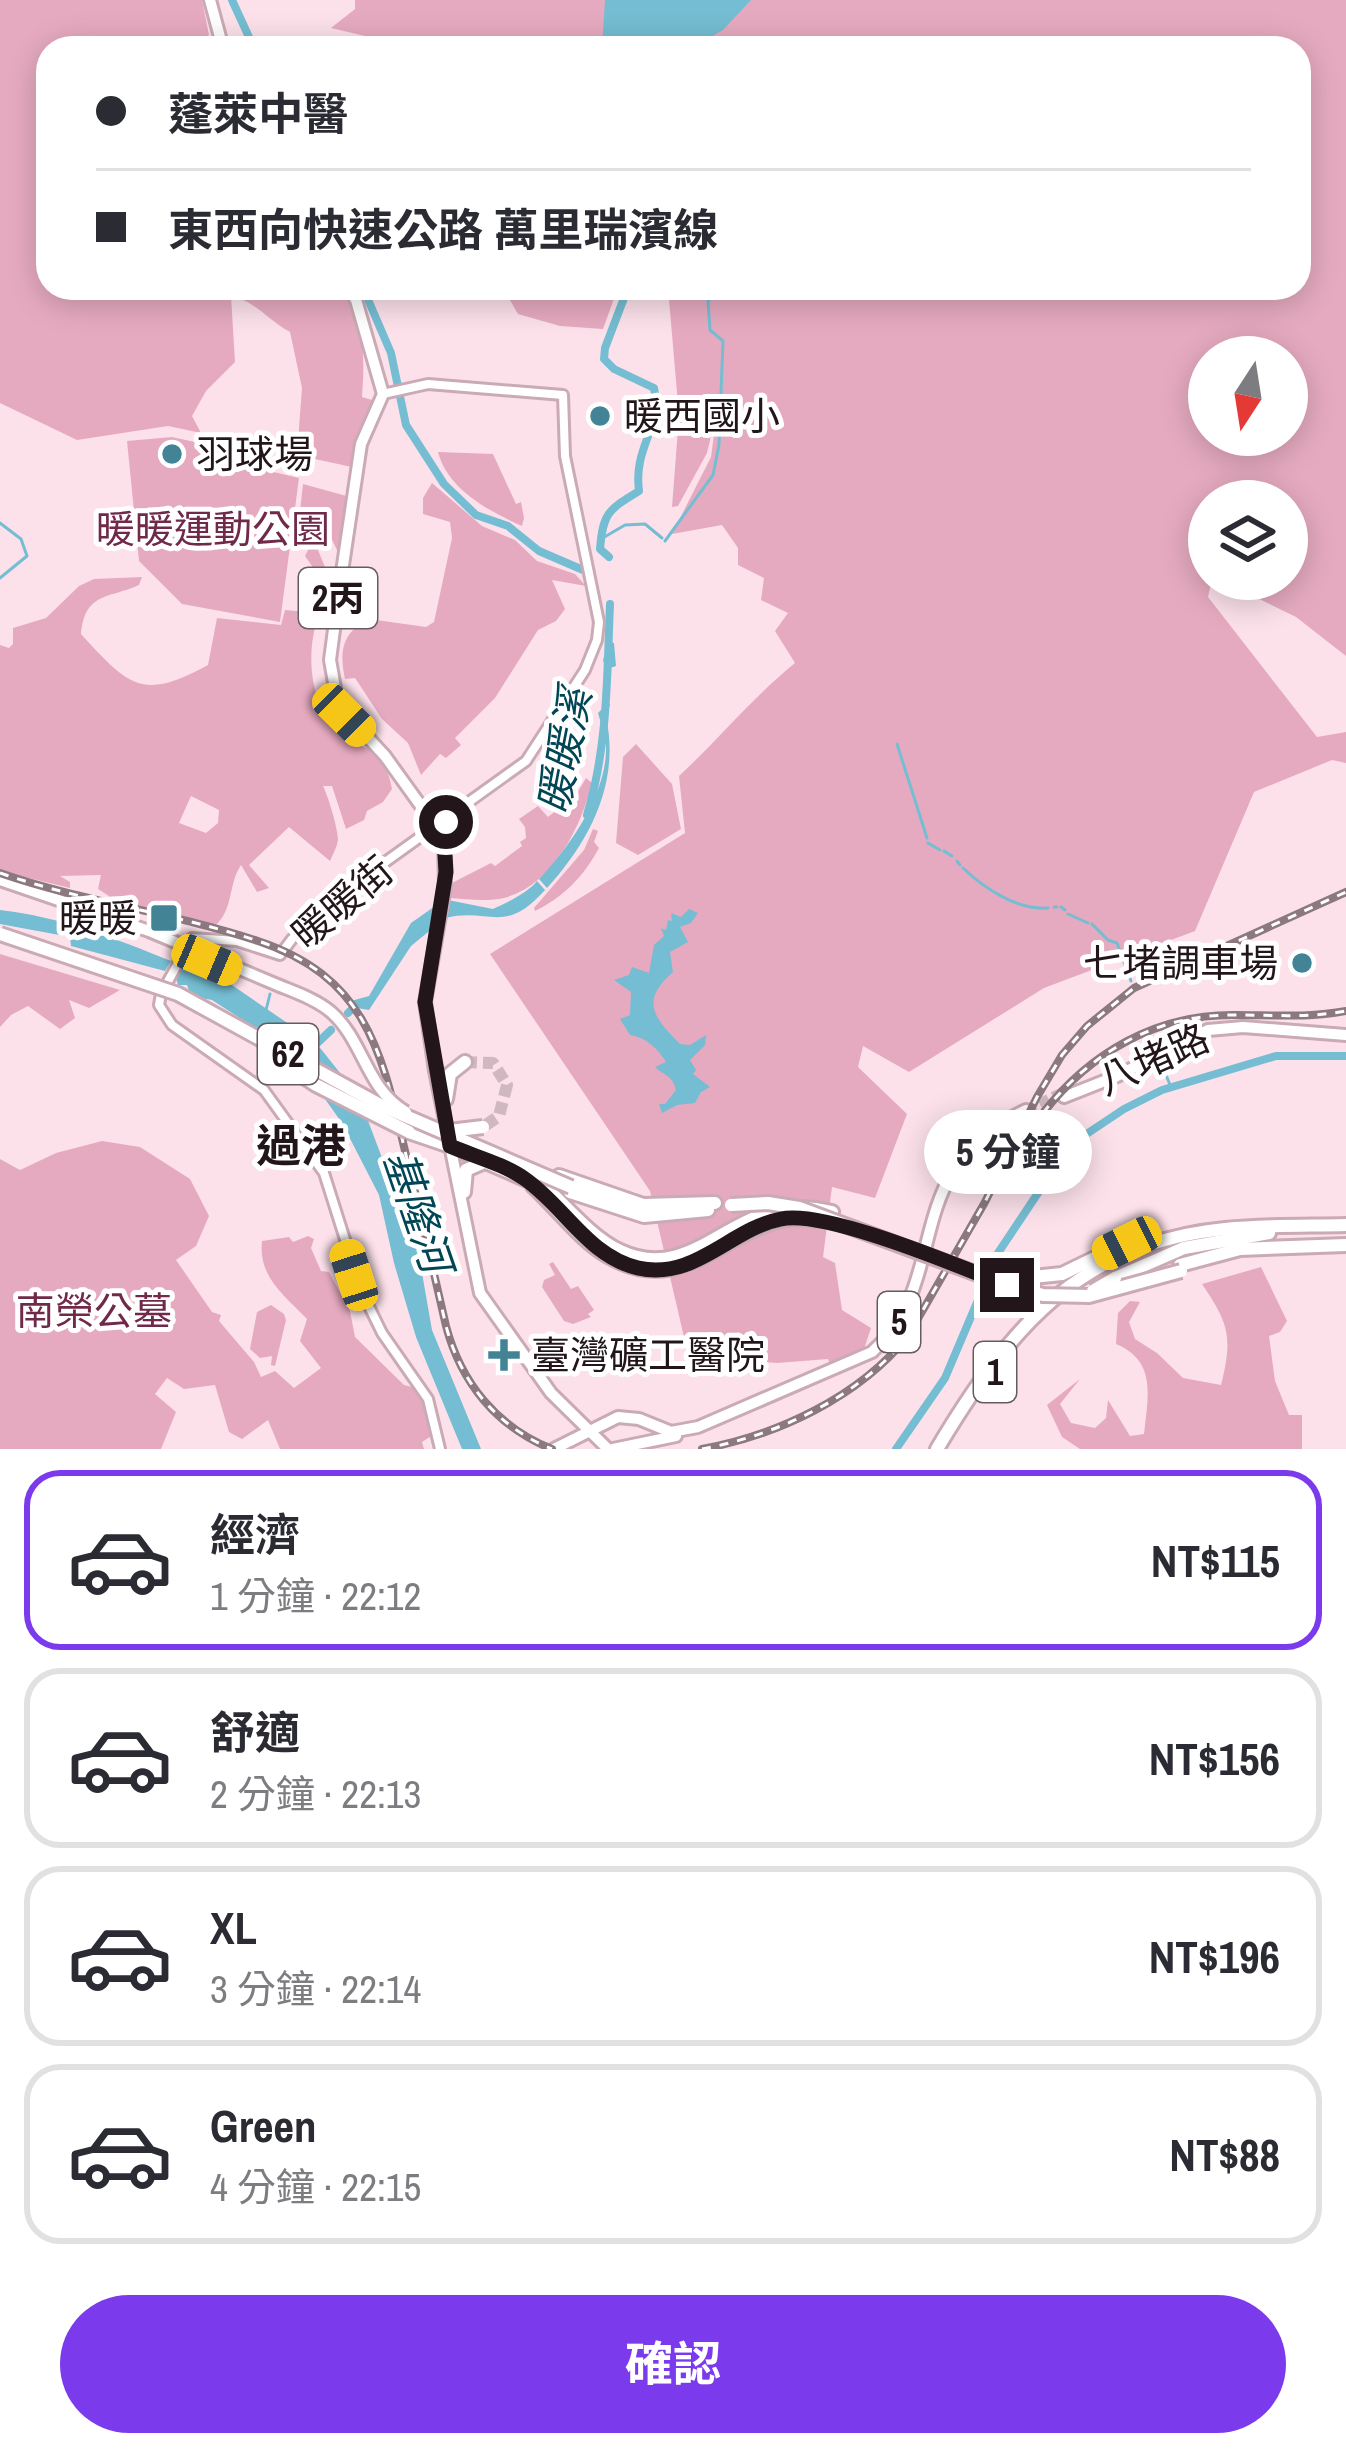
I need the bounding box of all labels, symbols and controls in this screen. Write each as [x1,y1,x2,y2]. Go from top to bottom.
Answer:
text: 蓬萊中醫 [168,83,348,144]
text: 東西向快速公路 萬里瑞濱線 [168,199,718,260]
north arrow [1188,336,1308,456]
map controls [1188,336,1308,600]
place label: 暖西國小 [624,390,780,442]
marker: 暖西國小 [587,403,613,429]
place label: 羽球場 [196,428,313,480]
marker: 羽球場 [159,441,185,467]
button: layers [1188,480,1308,600]
park label: 暖暖運動公園 [96,503,330,555]
road number: 2丙 [299,568,377,628]
car [306,677,382,753]
water label: 暖暖溪 [524,679,604,818]
route start [419,795,473,849]
street label: 暖暖街 [280,844,404,960]
place label: 暖暖 [59,892,137,944]
marker: 暖暖 [148,902,180,934]
car [167,929,247,991]
place label: 七堵調車場 [1083,937,1278,989]
marker: 七堵調車場 [1289,950,1315,976]
street label: 八堵路 [1089,1011,1217,1107]
road number: 62 [258,1024,318,1084]
callout: 5 分鐘 [923,1111,1091,1195]
district label: 過港 [256,1115,346,1176]
text: 5 分鐘 [956,1126,1060,1178]
water label: 基隆河 [371,1142,467,1286]
car [1087,1211,1167,1275]
car [326,1235,382,1315]
route end [980,1258,1034,1312]
park label: 南榮公墓 [16,1285,172,1337]
road number: 5 [878,1292,920,1352]
place label: 臺灣礦工醫院 [531,1329,765,1381]
marker: 臺灣礦工醫院 [488,1339,520,1371]
road number: 1 [974,1342,1016,1402]
text: 經濟 [210,1504,300,1565]
icon: car [66,1506,174,1614]
text: NT$115 [1151,1530,1280,1591]
text: 1 分鐘 · 22:12 [210,1570,421,1622]
text: 舒適 [210,1702,300,1763]
icon: car [66,1704,174,1812]
text: NT$156 [1149,1728,1280,1789]
text: 2 分鐘 · 22:13 [210,1768,421,1820]
text: XL [210,1897,257,1958]
icon: car [66,1902,174,2010]
text: NT$196 [1149,1926,1280,1987]
text: 3 分鐘 · 22:14 [210,1963,421,2015]
text: Green [210,2095,317,2156]
icon: car [66,2100,174,2208]
text: NT$88 [1169,2124,1280,2185]
text: 4 分鐘 · 22:15 [210,2161,421,2213]
button: 確認 [60,2295,1286,2433]

